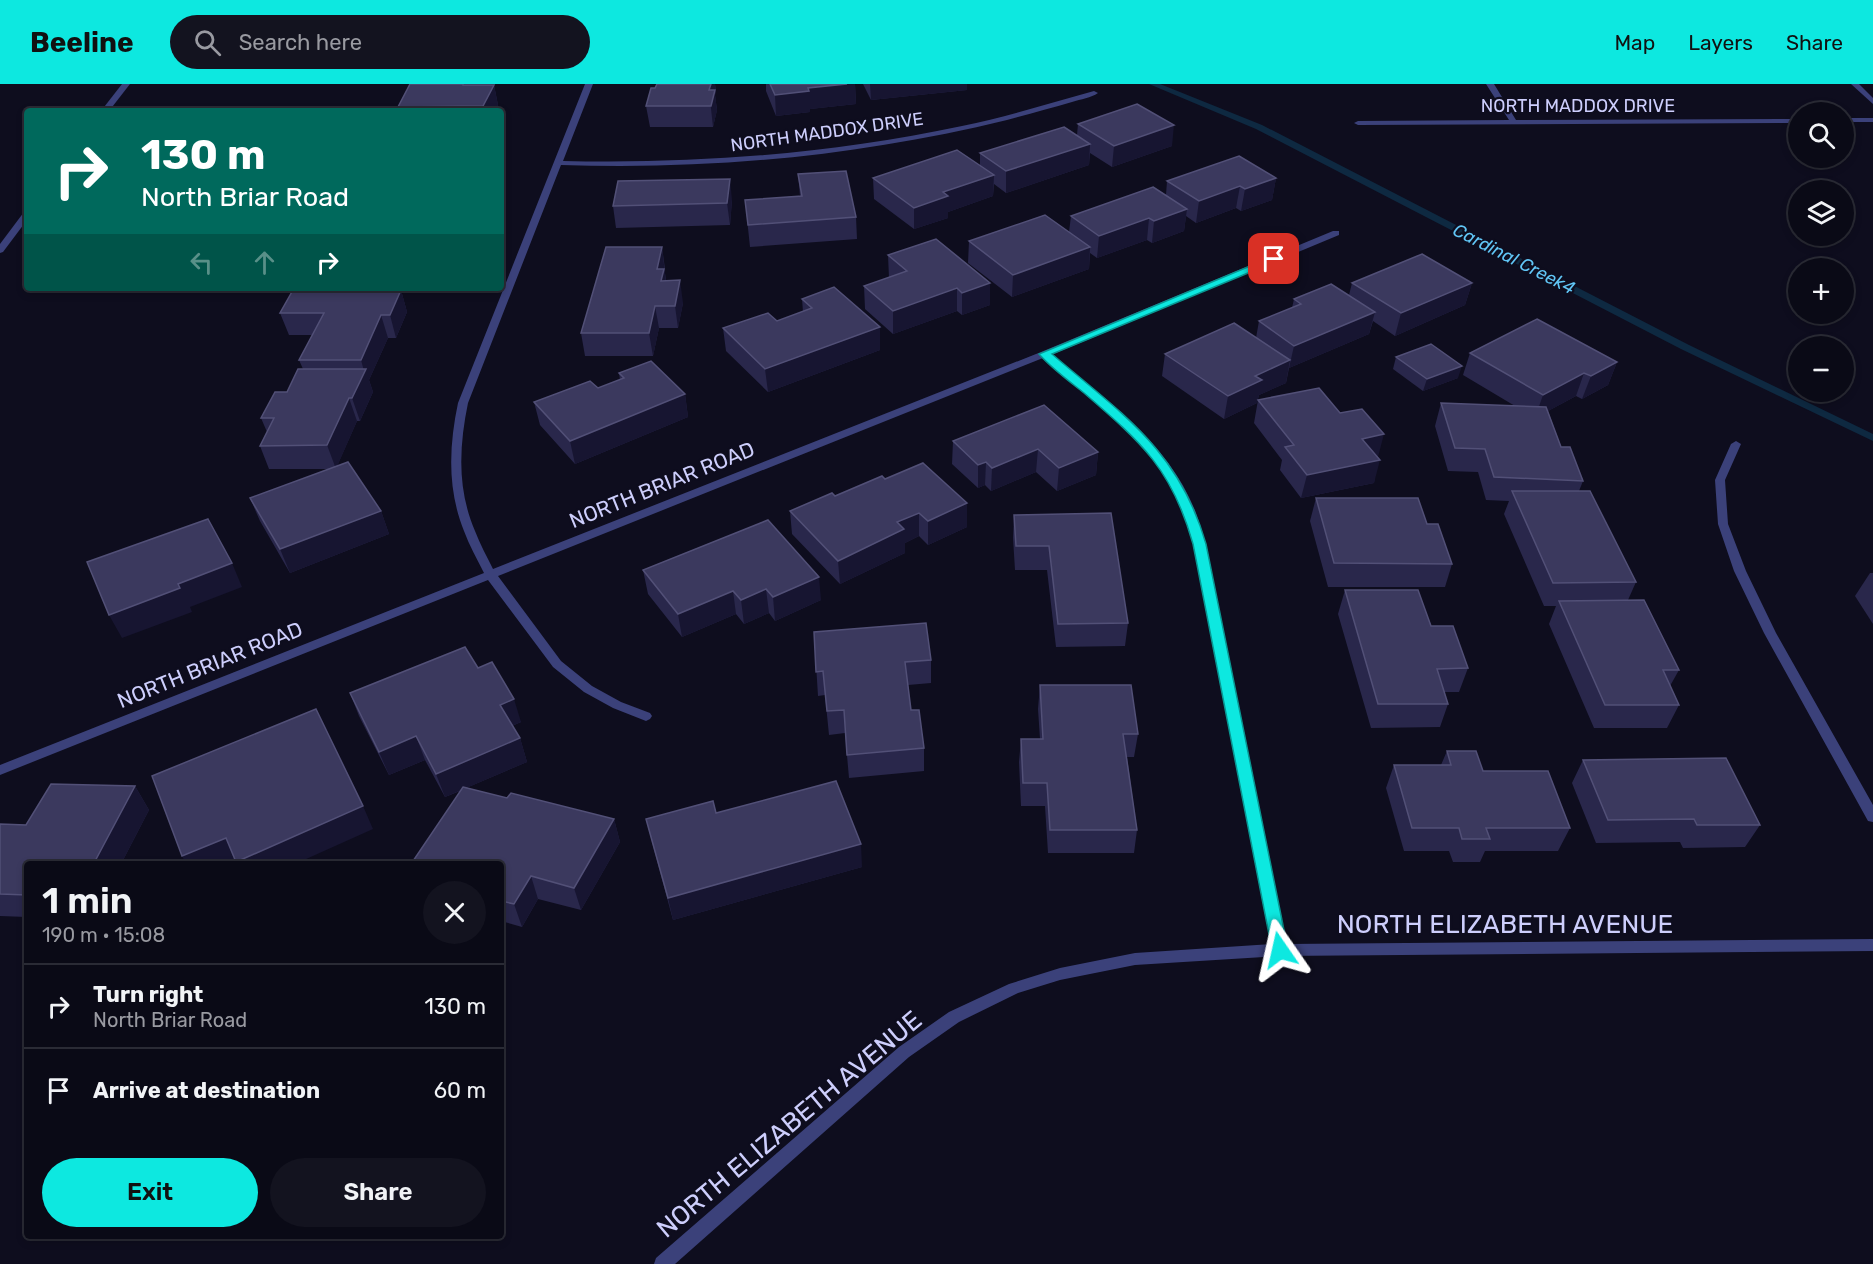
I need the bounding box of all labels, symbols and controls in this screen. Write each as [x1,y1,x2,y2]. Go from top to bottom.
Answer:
search box [170,15,590,69]
text: Beeline [30,26,134,59]
icon: search [191,26,224,59]
text: Search here [239,29,362,56]
text: Map [1614,30,1655,55]
text: Layers [1688,30,1753,55]
text: Share [1786,30,1843,55]
street label: NORTH MADDOX DRIVE [1481,95,1675,117]
map controls [1788,102,1854,402]
button: search [1788,102,1854,168]
street label: NORTH MADDOX DRIVE [729,108,925,156]
text: 130 m [141,130,266,180]
icon: right [42,132,120,210]
button: layers [1788,180,1854,246]
text: North Briar Road [141,181,349,213]
water label: Cardinal Creek4 [1449,219,1579,299]
pin [1248,233,1299,284]
icon: arrive [1257,242,1290,275]
icon: left [185,246,218,279]
icon: ahead [248,246,281,279]
icon: right [311,246,344,279]
button: + [1788,258,1854,324]
button: − [1788,336,1854,402]
street label: NORTH BRIAR ROAD [566,436,758,533]
street label: NORTH BRIAR ROAD [114,616,306,713]
text: 1 min [42,879,133,922]
button: close [423,881,486,944]
street label: NORTH ELIZABETH AVENUE [1337,909,1673,940]
position arrow [1248,918,1312,982]
text: 190 m · 15:08 [42,923,165,947]
text: Turn right [93,981,203,1008]
icon: right [42,990,75,1023]
text: 130 m [424,993,486,1020]
street label: NORTH ELIZABETH AVENUE [651,1004,928,1244]
text: North Briar Road [93,1008,247,1032]
icon: arrive [42,1074,75,1107]
text: Arrive at destination [93,1077,320,1104]
text: 60 m [434,1077,486,1104]
button: Exit [42,1158,258,1227]
button: Share [270,1158,486,1227]

